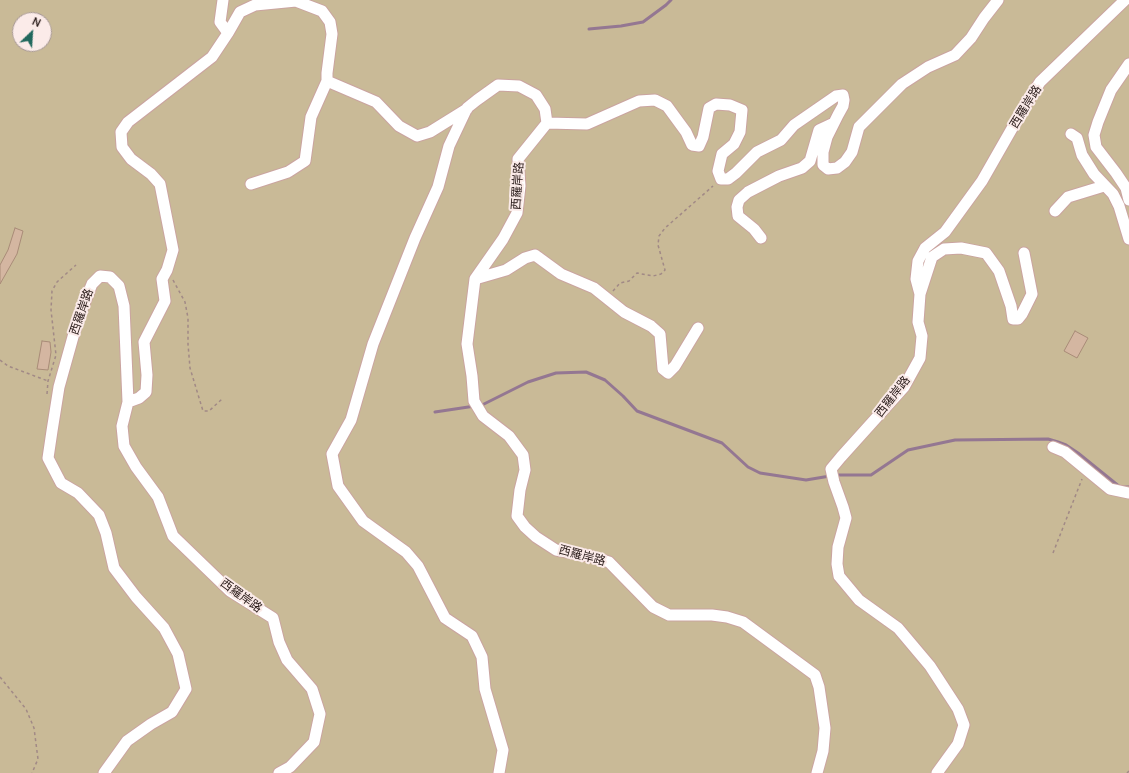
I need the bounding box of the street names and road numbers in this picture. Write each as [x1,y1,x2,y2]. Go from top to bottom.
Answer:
street label: 西羅岸路 [1007,83,1045,131]
street label: 西羅岸路 [509,162,527,210]
street label: 西羅岸路 [67,287,97,337]
street label: 西羅岸路 [873,374,913,420]
street label: 西羅岸路 [557,543,607,569]
street label: 西羅岸路 [217,576,265,616]

